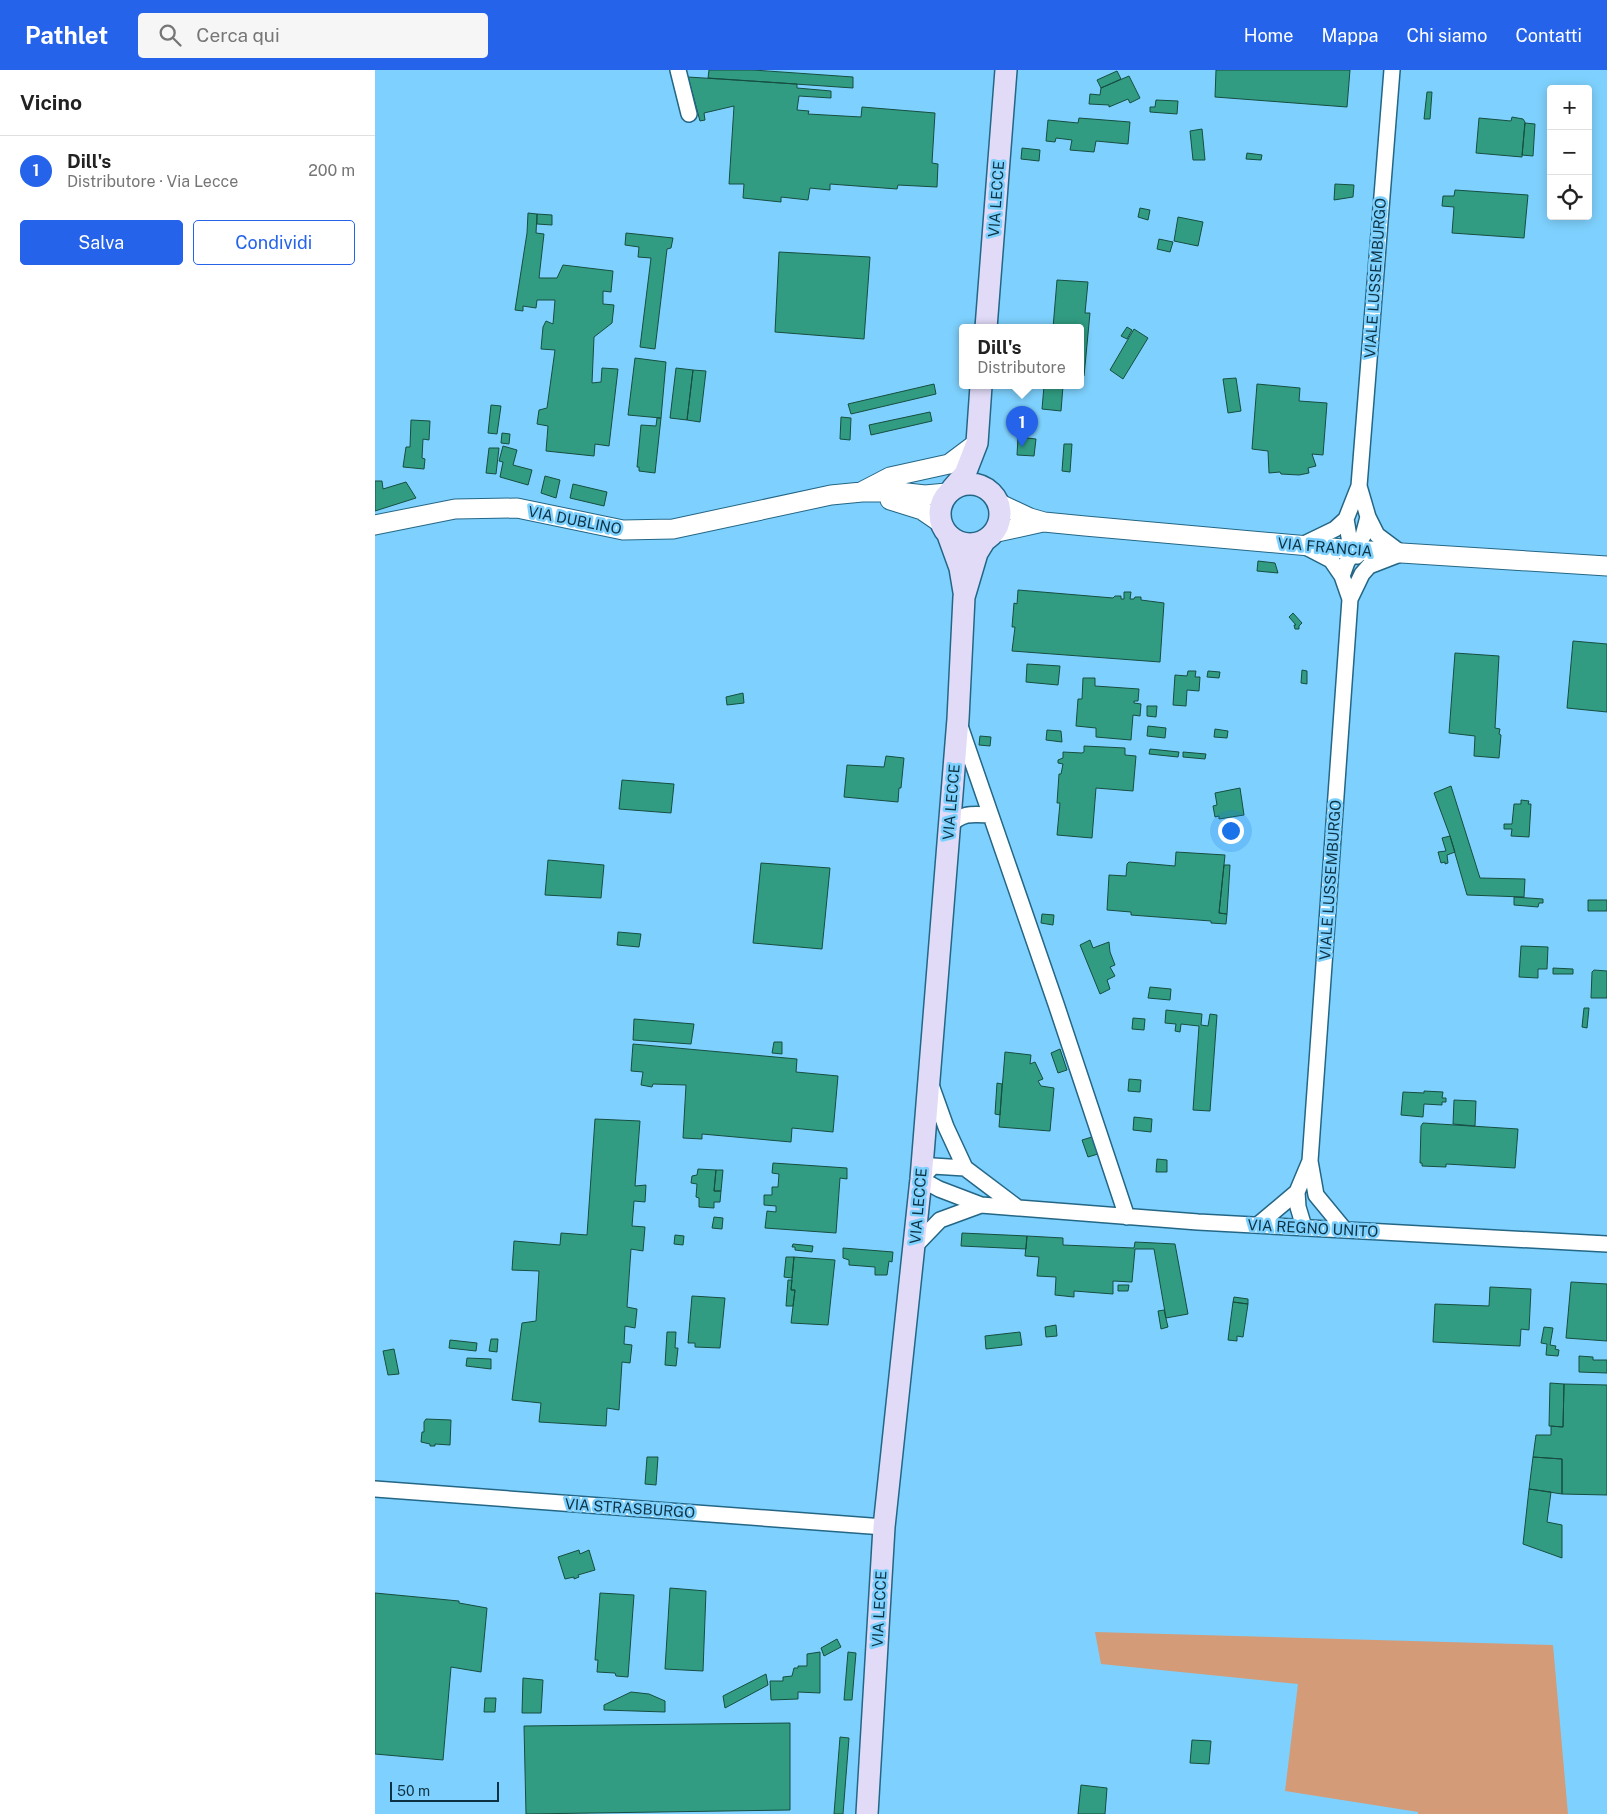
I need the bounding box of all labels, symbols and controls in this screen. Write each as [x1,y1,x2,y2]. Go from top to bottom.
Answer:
search box [138,13,488,58]
text: Pathlet [25,21,108,49]
icon: search [156,21,184,49]
text: Cerca qui [196,24,280,46]
text: Home [1244,25,1293,46]
text: Mappa [1321,25,1379,46]
text: Chi siamo [1407,25,1487,46]
text: Contatti [1515,25,1582,46]
map controls [1547,85,1592,220]
button: + [1547,85,1592,130]
text: Vicino [20,90,82,115]
button: − [1547,130,1592,175]
text: Dill's [67,150,111,172]
street label: VIA LECCE [985,160,1007,238]
text: 1 [33,161,39,180]
text: 200 m [308,161,355,180]
text: Distributore · Via Lecce [67,172,238,191]
button: locate [1547,175,1592,220]
street label: VIALE LUSSEMBURGO [1361,197,1389,359]
button: Salva [20,220,183,265]
button: Condividi [193,220,355,265]
popup [959,324,1084,389]
text: Dill's [977,336,1021,358]
text: Distributore [977,358,1066,377]
pin: 1 [1006,406,1038,447]
street label: VIA DUBLINO [527,503,623,537]
street label: VIA FRANCIA [1277,534,1373,560]
street label: VIA LECCE [939,763,963,841]
street label: VIALE LUSSEMBURGO [1316,799,1344,961]
your location [1218,818,1244,844]
street label: VIA LECCE [906,1167,930,1245]
street label: VIA REGNO UNITO [1247,1216,1379,1240]
street label: VIA STRASBURGO [564,1495,696,1521]
street label: VIA LECCE [869,1570,889,1648]
scale bar [390,1779,499,1802]
text: 50 m [397,1783,430,1799]

